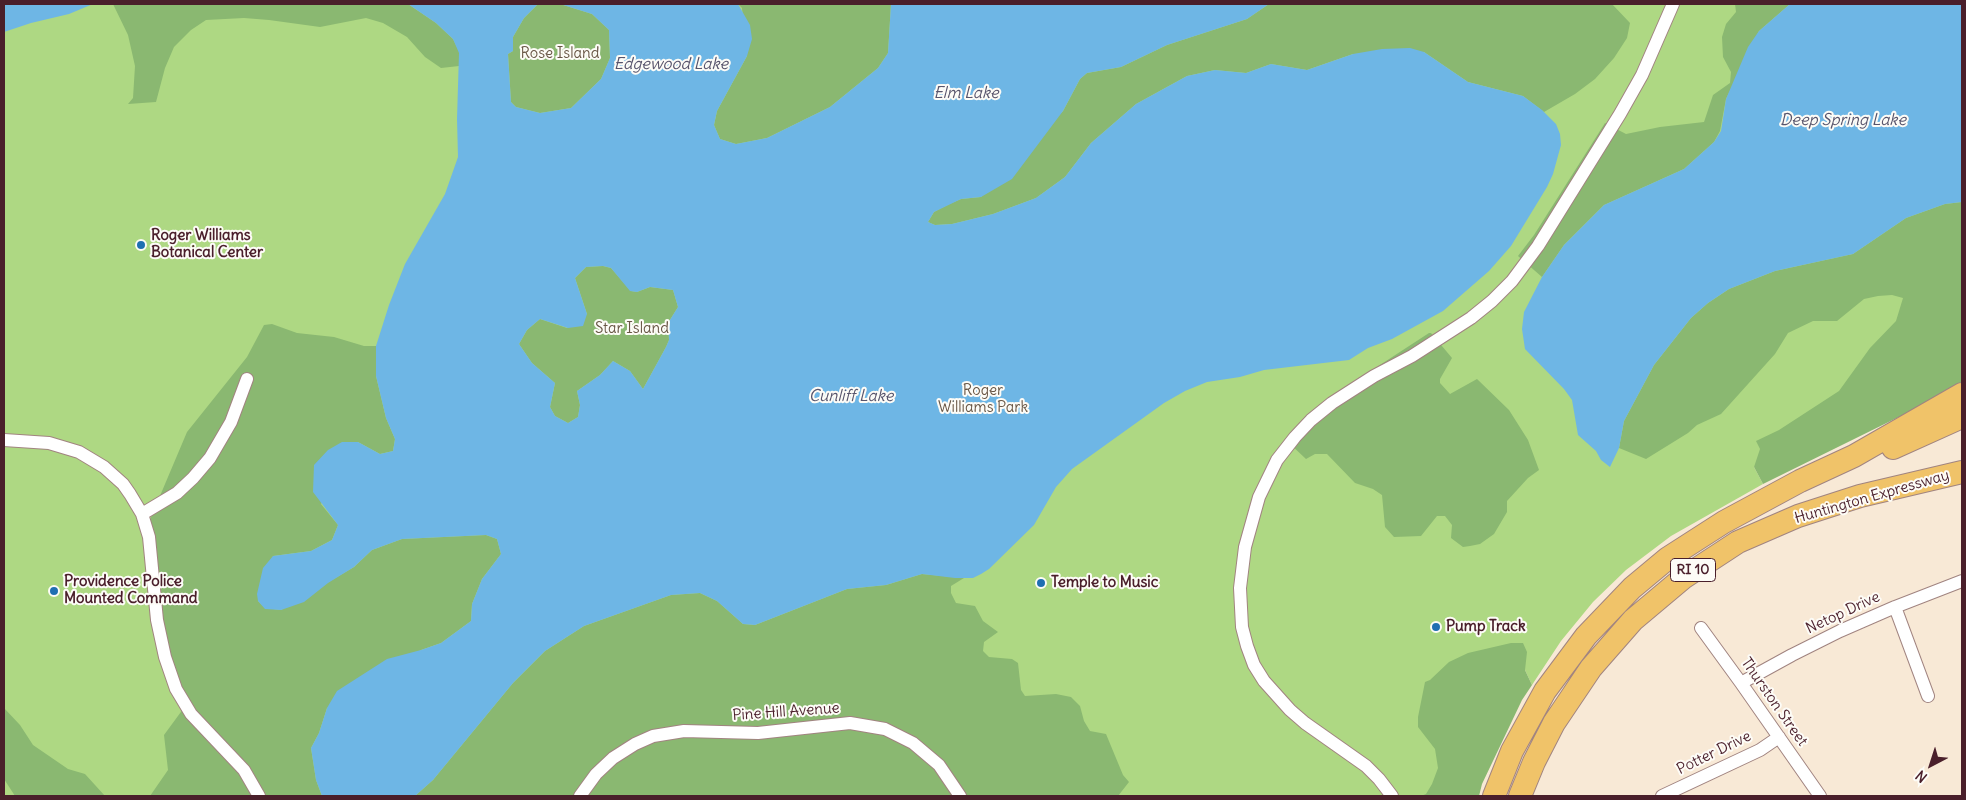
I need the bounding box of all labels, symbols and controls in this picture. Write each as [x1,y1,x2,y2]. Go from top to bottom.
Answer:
park label: Rose Island [520,45,600,63]
water label: Edgewood Lake [614,54,728,74]
water label: Elm Lake [933,83,999,103]
water label: Deep Spring Lake [1780,110,1906,130]
place label: Roger Williams Botanical Center [151,227,263,262]
marker: Roger Williams Botanical Center [135,239,147,251]
park label: Star Island [595,320,669,338]
park label: Roger Williams Park [938,382,1028,417]
water label: Cunliff Lake [809,386,893,406]
street label: Huntington Expressway [1793,466,1951,528]
road number: RI 10 [1670,558,1716,582]
place label: Providence Police Mounted Command [64,573,198,608]
place label: Temple to Music [1051,574,1158,592]
marker: Temple to Music [1035,577,1047,589]
marker: Providence Police Mounted Command [48,585,60,597]
street label: Netop Drive [1803,588,1883,638]
place label: Pump Track [1446,618,1526,636]
marker: Pump Track [1430,621,1442,633]
street label: Thurston Street [1737,654,1811,750]
street label: Pine Hill Avenue [732,699,840,725]
street label: Potter Drive [1674,727,1754,779]
north arrow [1906,740,1956,790]
text: N [1912,766,1931,786]

